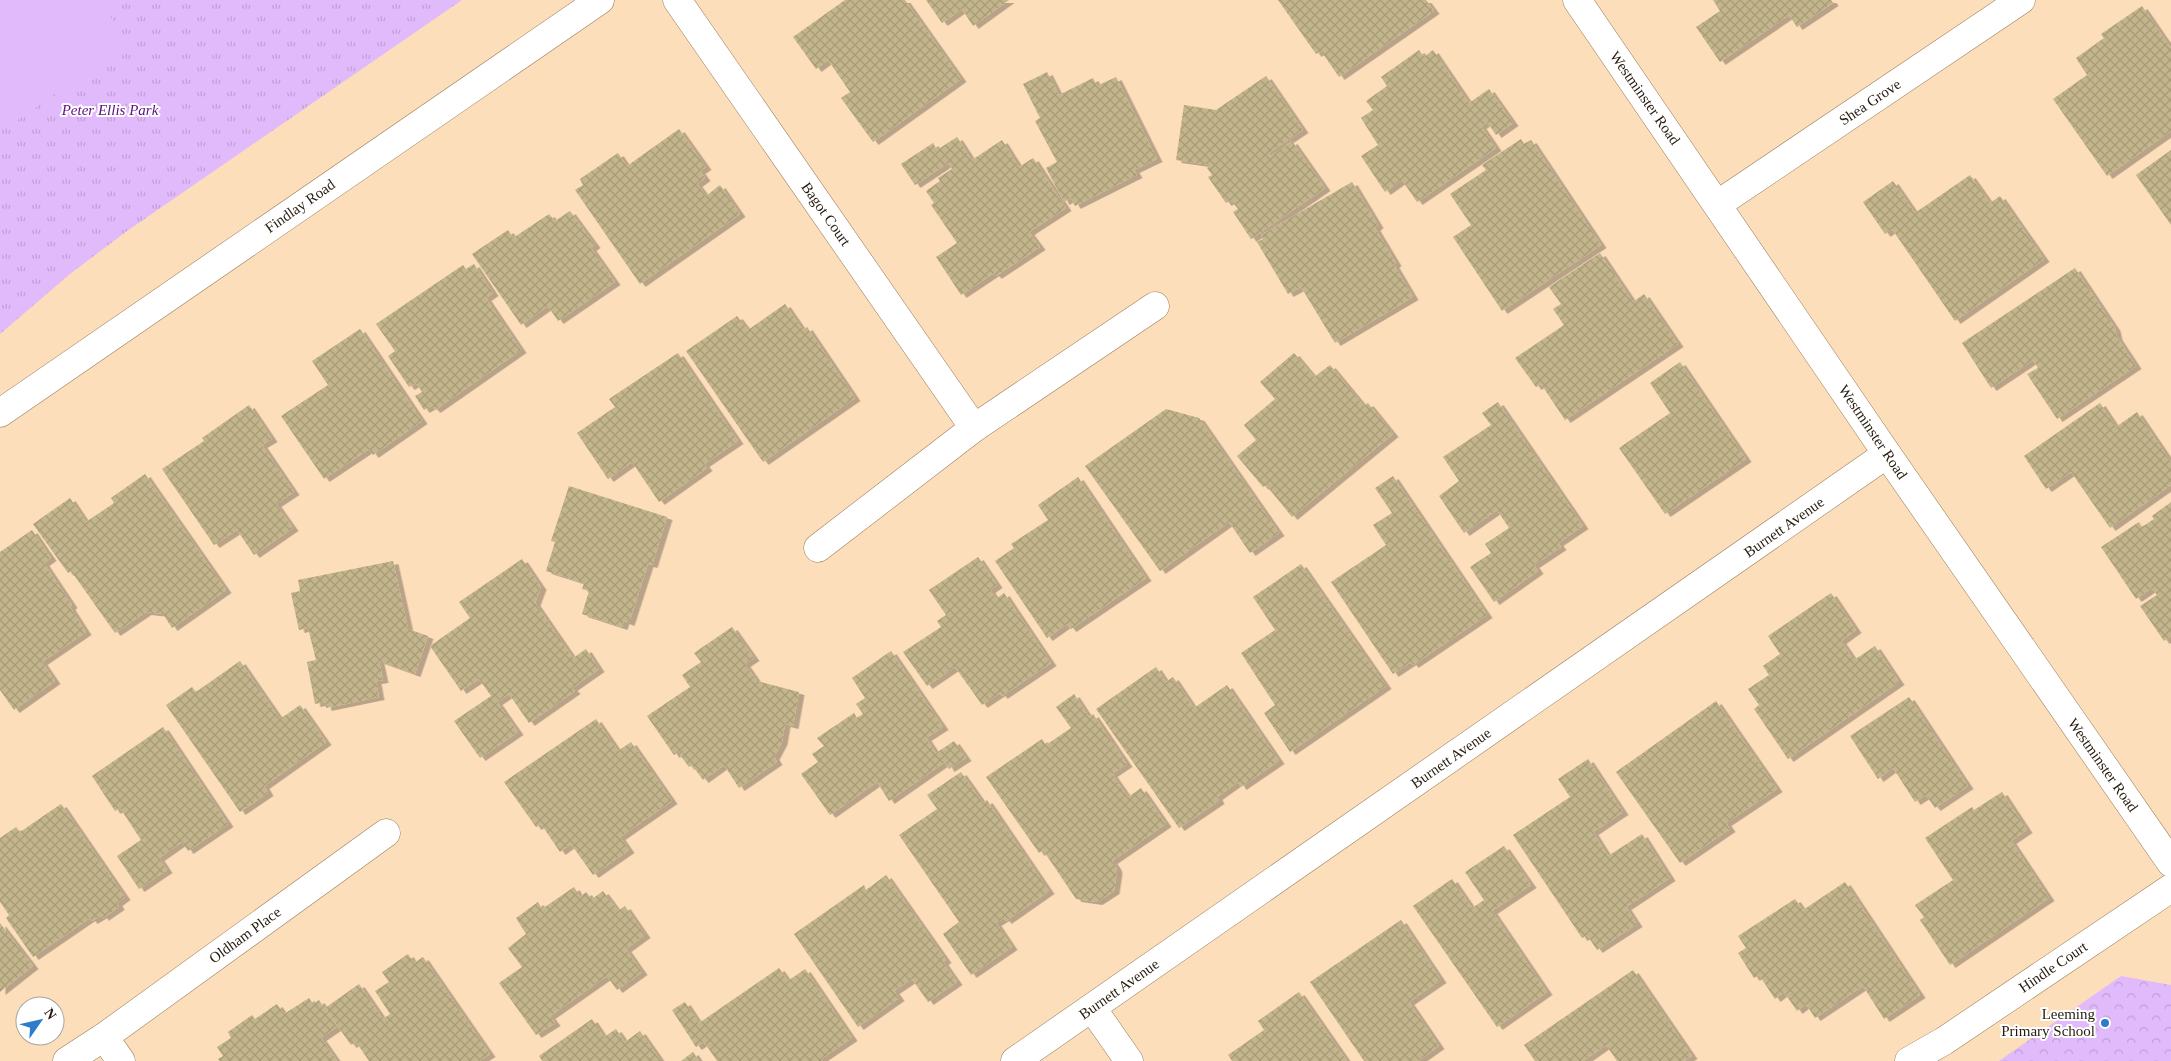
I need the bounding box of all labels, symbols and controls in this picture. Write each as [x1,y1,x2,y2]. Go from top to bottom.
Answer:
street label: Westminster Road [1607,48,1683,148]
street label: Shea Grove [1836,75,1904,128]
park label: Peter Ellis Park [61,102,159,118]
street label: Findlay Road [262,176,338,236]
street label: Bagot Court [798,179,854,249]
street label: Westminster Road [1836,382,1911,482]
street label: Burnett Avenue [1741,493,1827,560]
street label: Westminster Road [2065,715,2141,815]
street label: Burnett Avenue [1408,724,1494,791]
street label: Oldham Place [206,903,284,966]
street label: Hindle Court [2016,938,2091,996]
street label: Burnett Avenue [1076,955,1162,1022]
north arrow [15,996,65,1046]
text: N [41,1006,59,1022]
place label: Leeming Primary School [2001,1006,2095,1039]
marker: Leeming Primary School [2099,1017,2111,1029]

